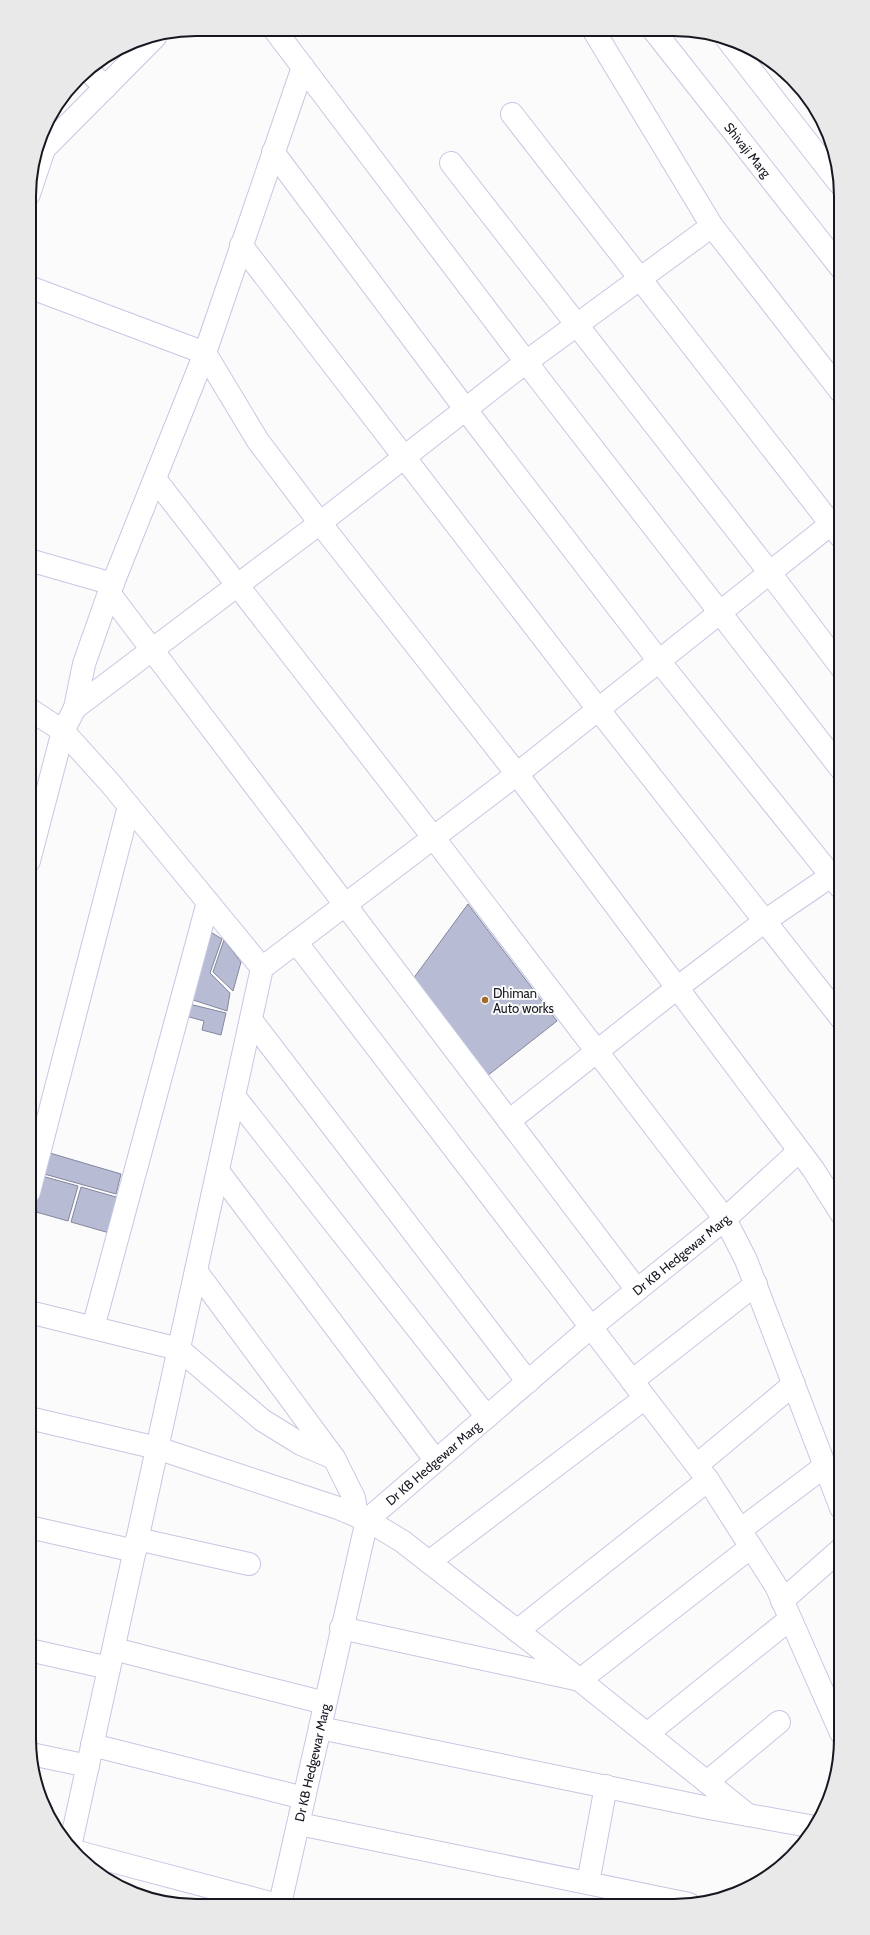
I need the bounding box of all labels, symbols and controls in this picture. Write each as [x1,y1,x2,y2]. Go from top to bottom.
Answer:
street label: Shivaji Marg [721,119,775,181]
place label: Dhiman Auto works [493,985,555,1016]
marker: Dhiman Auto works [480,995,490,1005]
street label: Dr KB Hedgewar Marg [629,1210,734,1299]
street label: Dr KB Hedgewar Marg [382,1417,484,1508]
street label: Dr KB Hedgewar Marg [291,1702,333,1823]

